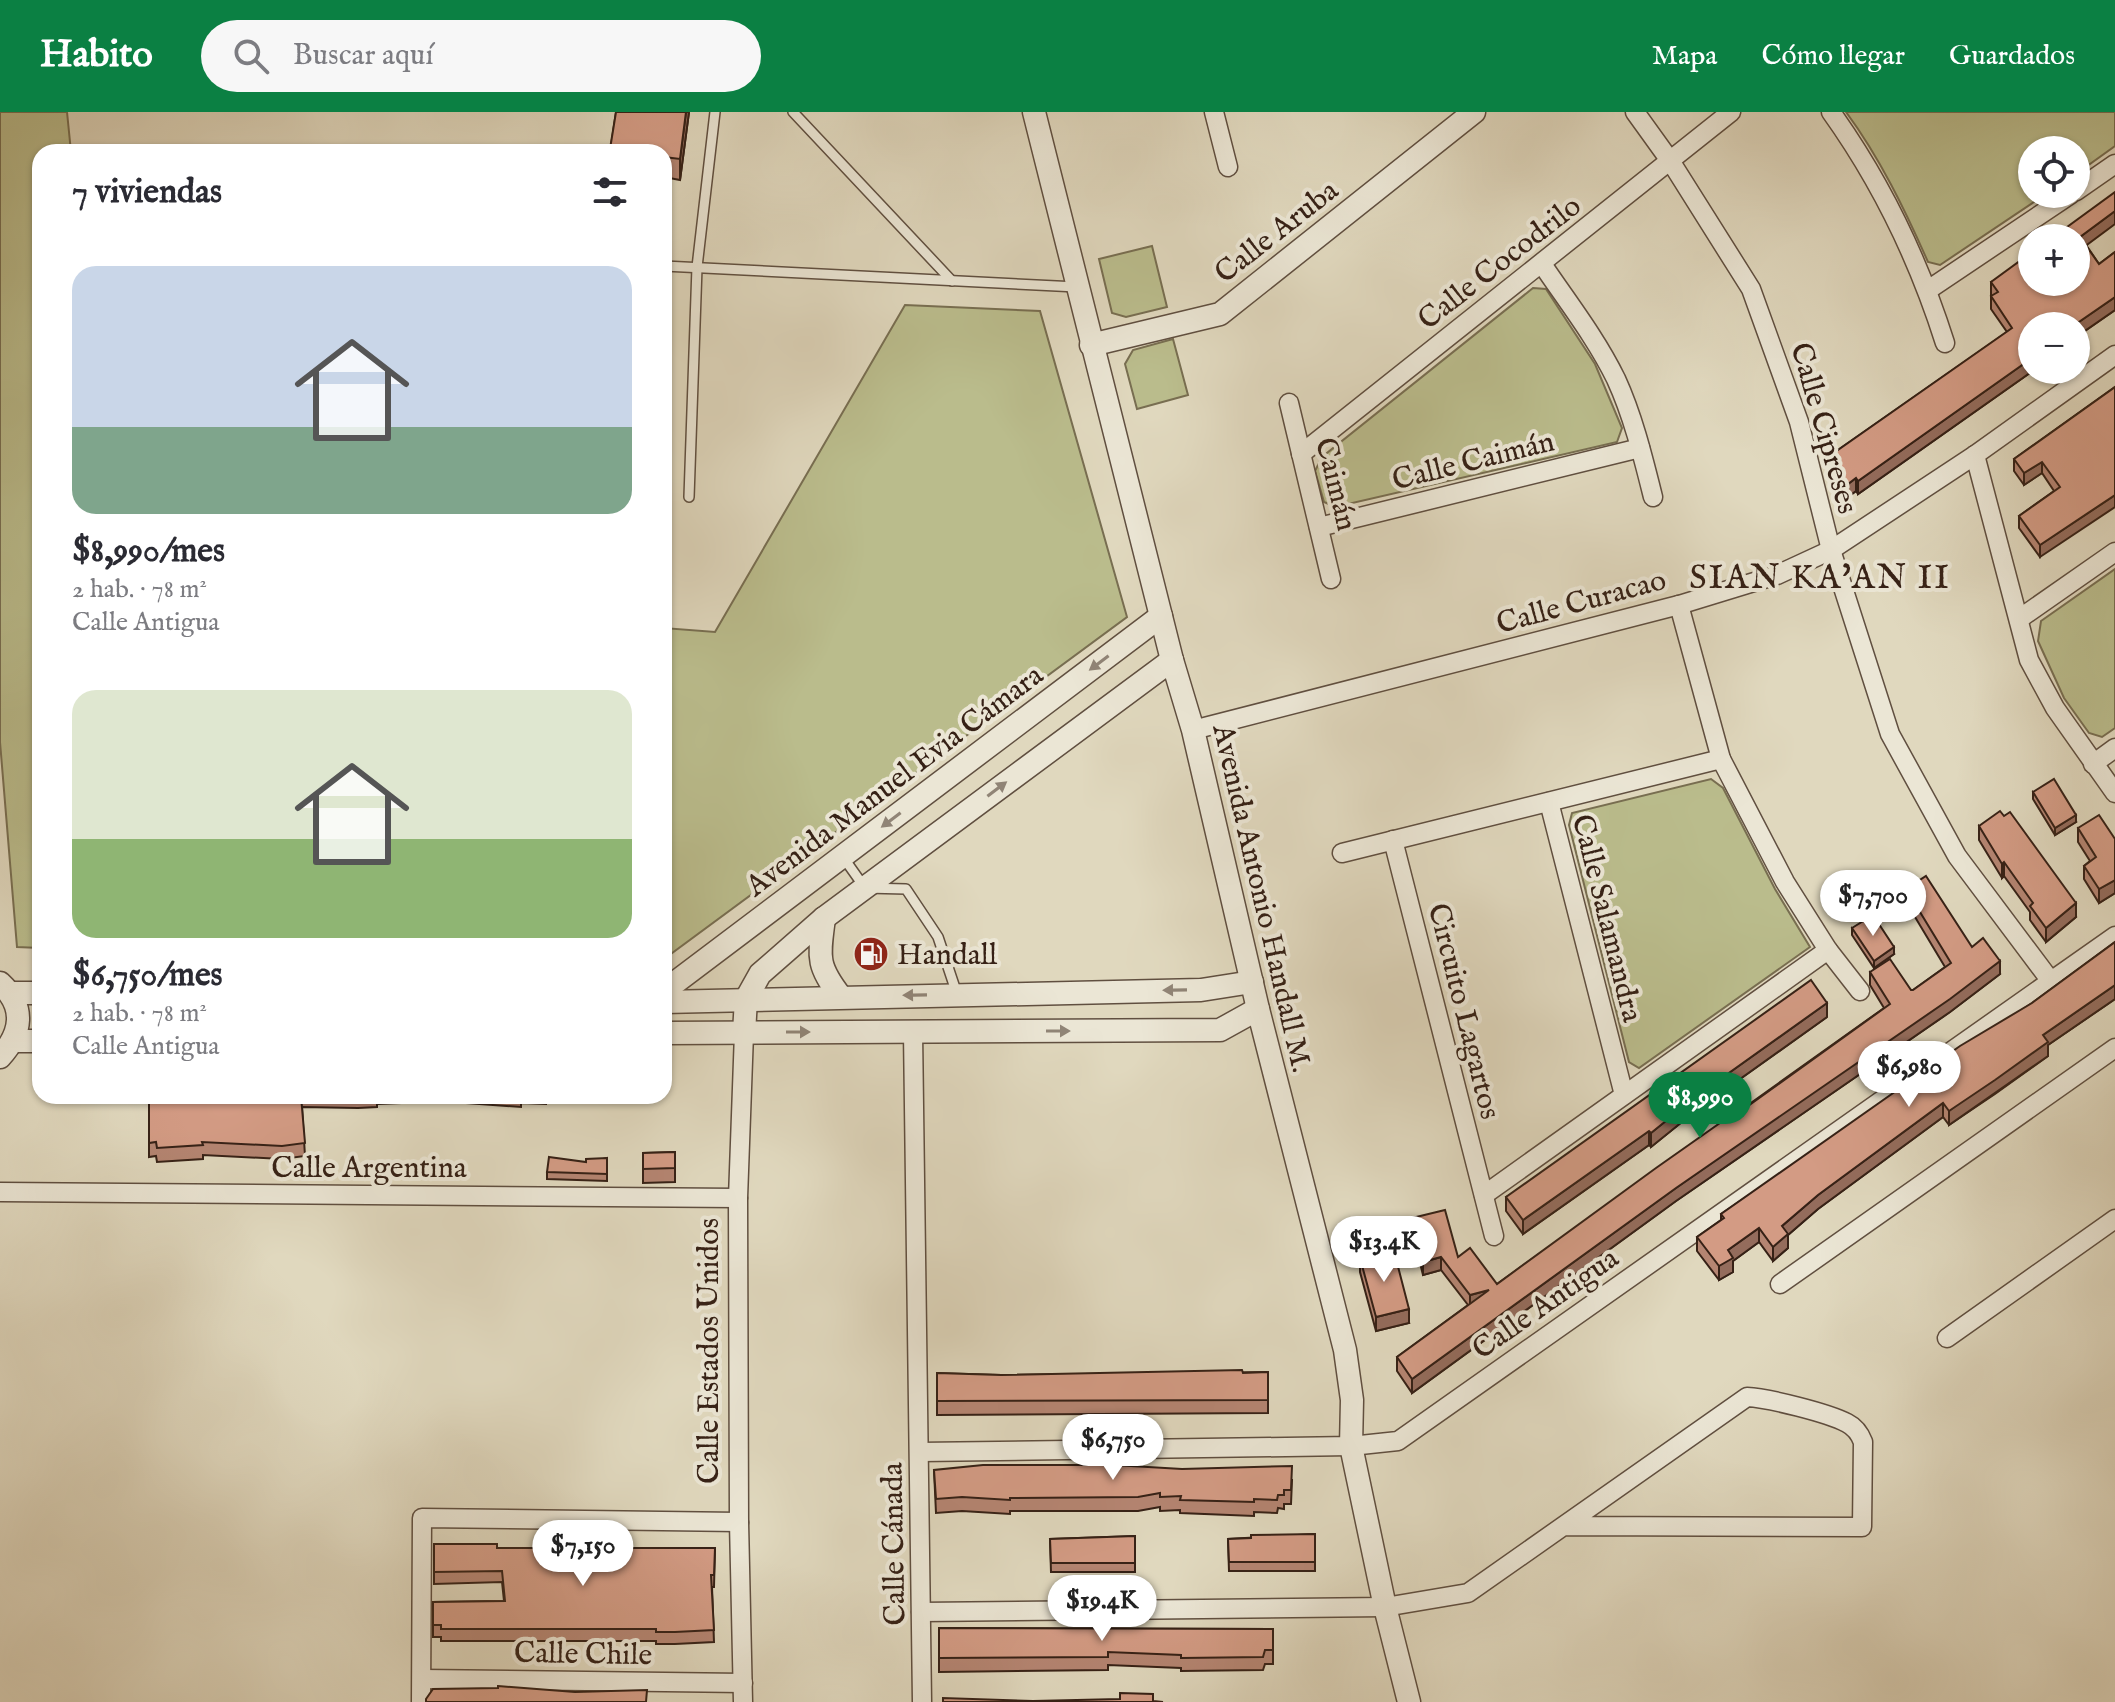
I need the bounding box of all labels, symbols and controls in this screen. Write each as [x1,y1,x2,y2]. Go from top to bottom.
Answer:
search box [201,20,761,92]
text: Habito [40,32,153,80]
icon: search [229,34,273,78]
text: Buscar aquí [293,37,433,75]
text: Mapa [1652,39,1717,74]
text: Cómo llegar [1761,39,1905,74]
text: Guardados [1949,39,2075,74]
map controls [2018,136,2090,384]
button: locate [2018,136,2090,208]
icon: filters [588,170,632,214]
text: 7 viviendas [72,171,222,214]
street label: Calle Aruba [1208,172,1347,293]
street label: Calle Cocodrilo [1411,188,1590,339]
button: + [2018,224,2090,296]
button: − [2018,312,2090,384]
icon: home [280,318,424,462]
street label: Calle Cipreses [1781,339,1866,518]
street label: Calle Caimán [1389,423,1558,500]
street label: Caimán [1305,434,1365,535]
text: $8,990/mes [72,530,225,573]
district label: SIAN KA'AN II [1689,557,1951,600]
street label: Calle Curacao [1493,562,1670,644]
text: 2 hab. · 78 m² [72,573,207,606]
text: Calle Antigua [72,606,220,639]
one-way arrow [1089,655,1109,671]
street label: Avenida Manuel Evia Cámara [738,657,1052,907]
street label: Avenida Antonio Handall M. [1202,720,1320,1076]
icon: home [280,742,424,886]
one-way arrow [987,782,1008,798]
street label: Calle Salamandra [1562,811,1650,1026]
one-way arrow [880,812,902,828]
pin: $7,700 [1808,870,1938,938]
text: $7,700 [1838,879,1908,912]
street label: Circuito Lagartos [1418,900,1508,1123]
fuel station icon: Handall [852,935,890,973]
place label: Handall [897,937,998,975]
text: $6,750/mes [72,954,223,997]
one-way arrow [1162,984,1187,996]
one-way arrow [902,989,927,1001]
text: 2 hab. · 78 m² [72,997,207,1030]
one-way arrow [1046,1025,1071,1037]
one-way arrow [786,1026,811,1038]
text: Calle Antigua [72,1030,220,1063]
pin: $6,980 [1844,1041,1974,1109]
text: $6,980 [1876,1050,1942,1083]
pin: $8,990 [1635,1072,1765,1140]
text: $8,990 [1667,1081,1733,1114]
street label: Calle Argentina [271,1150,467,1188]
pin: $13.4K [1319,1216,1449,1284]
street label: Calle Estados Unidos [691,1218,729,1484]
text: $13.4K [1348,1225,1420,1258]
street label: Calle Antigua [1465,1240,1627,1369]
pin: $6,750 [1048,1414,1178,1482]
text: $6,750 [1080,1423,1146,1456]
street label: Calle Cánada [875,1462,915,1626]
pin: $7,150 [518,1520,648,1588]
text: $7,150 [550,1529,616,1562]
pin: $19.4K [1037,1575,1167,1643]
text: $19.4K [1066,1584,1138,1617]
street label: Calle Chile [513,1635,652,1675]

